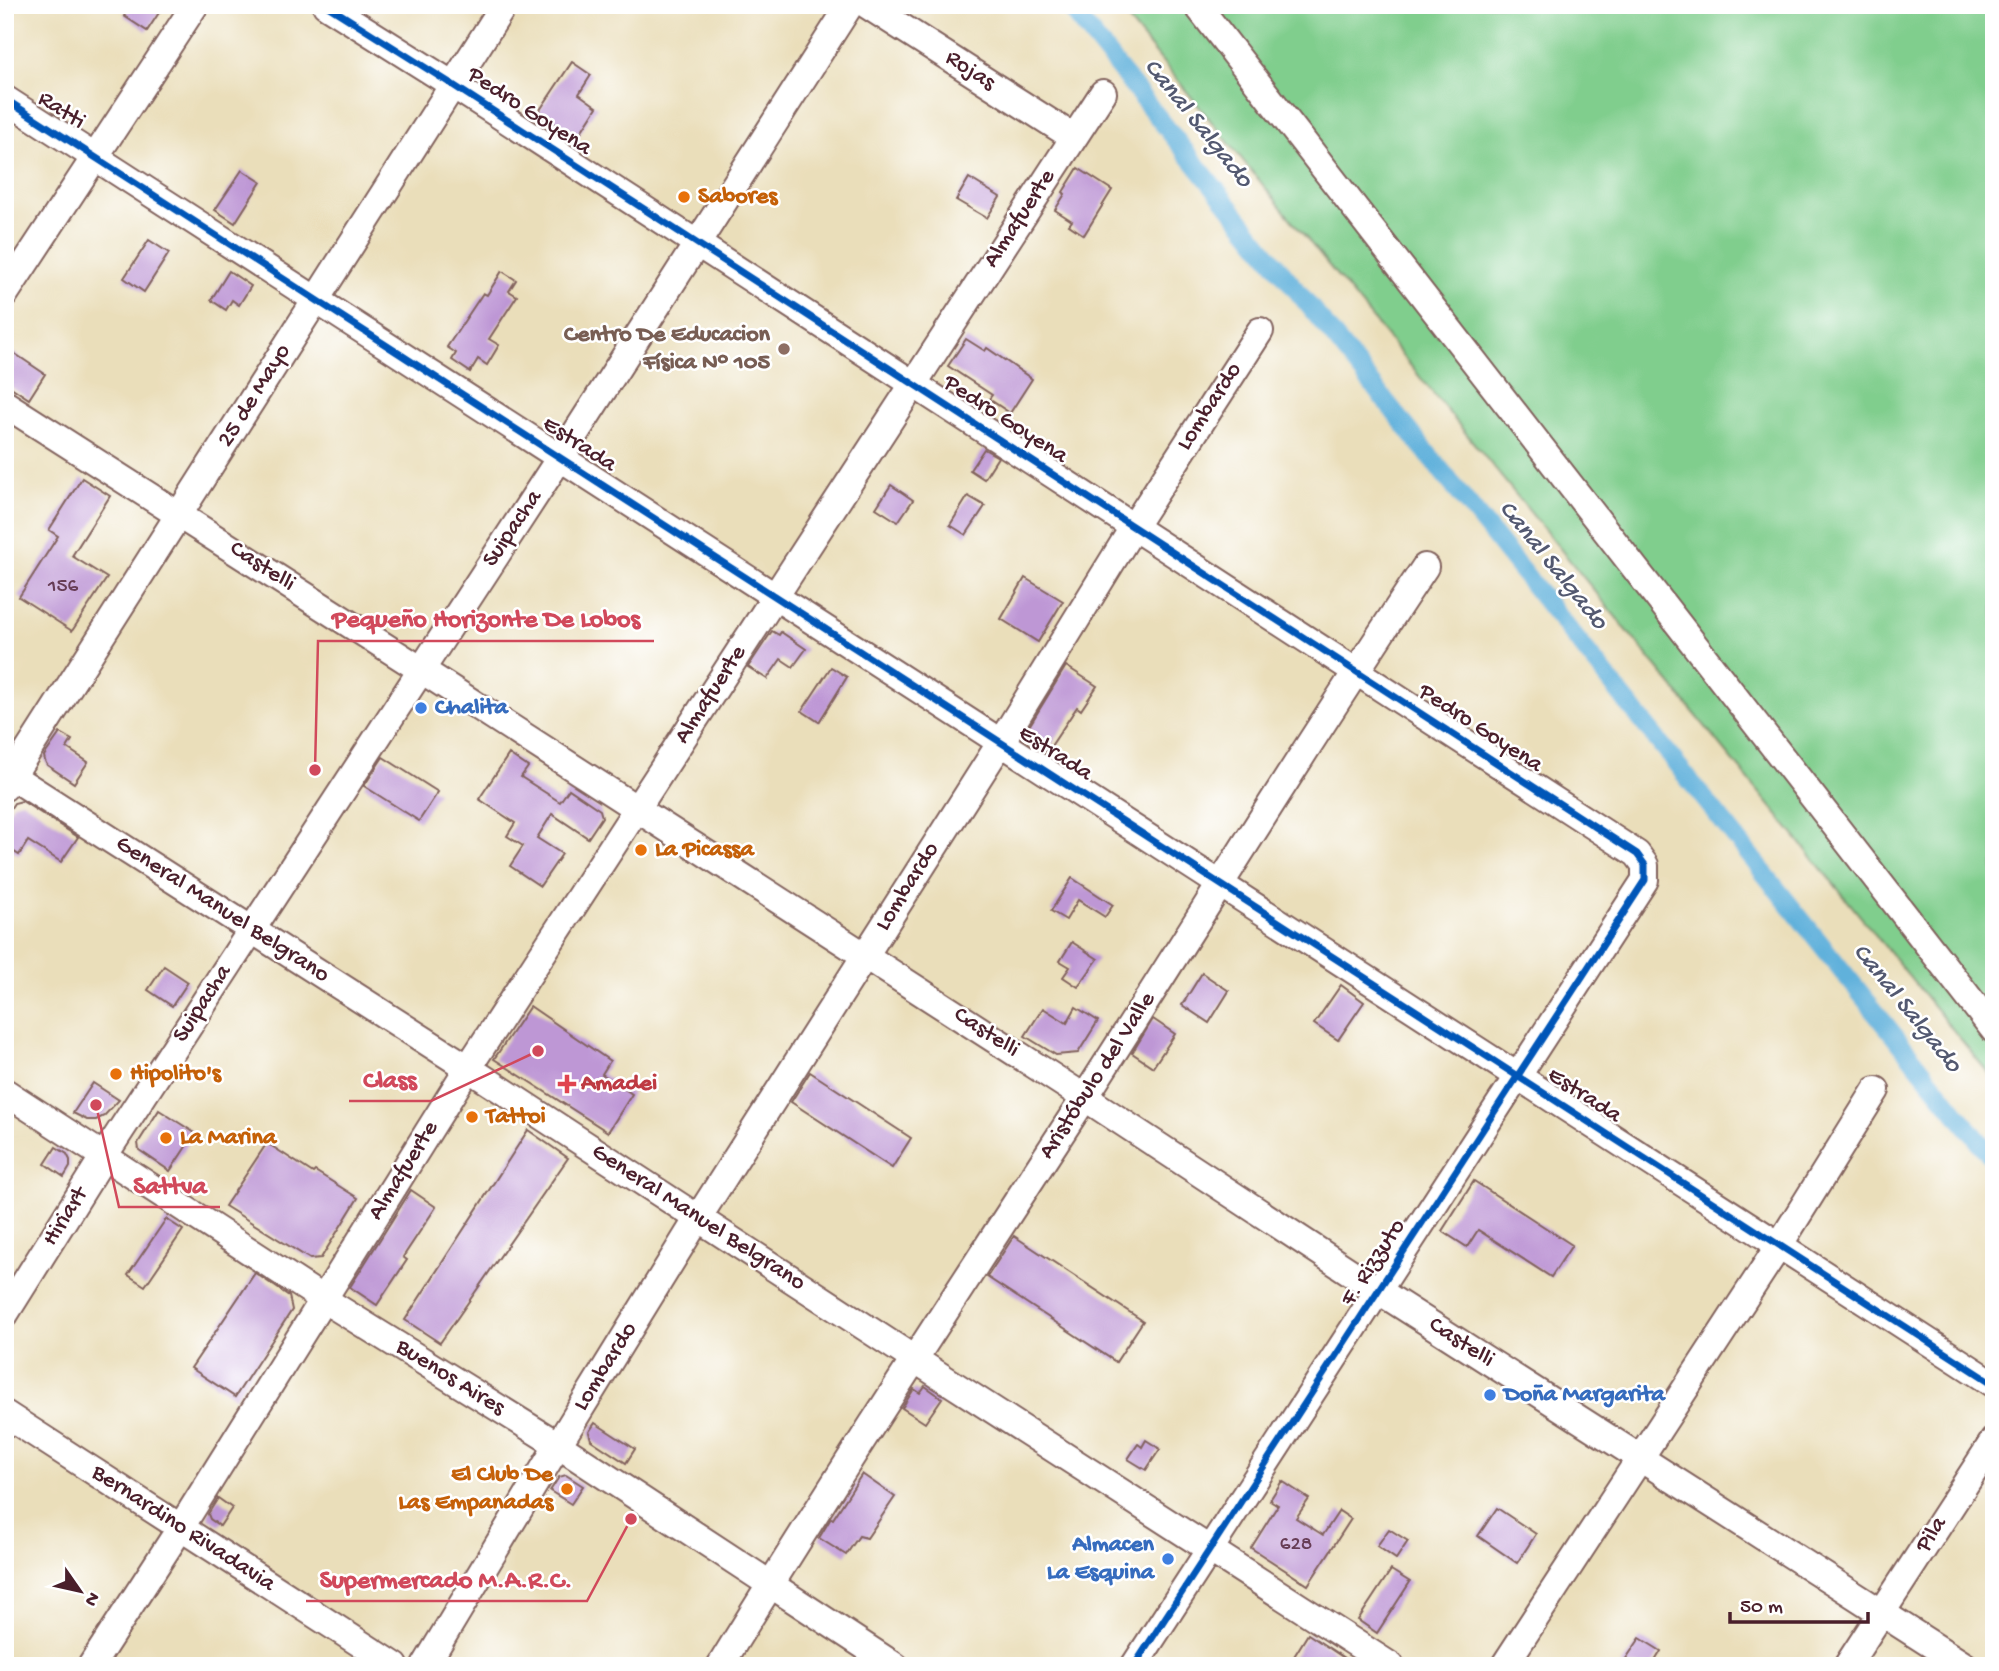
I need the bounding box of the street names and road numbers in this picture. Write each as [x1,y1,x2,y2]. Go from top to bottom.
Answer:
street label: Rojas [939,44,1002,99]
street label: Pedro Goyena [460,60,597,163]
street label: Ratti [32,85,90,137]
street label: Almafuerte [977,164,1063,274]
street label: 25 de Mayo [212,339,298,453]
street label: Lombardo [1171,357,1249,457]
street label: Pedro Goyena [936,368,1073,471]
street label: Estrada [536,410,622,480]
street label: Suipacha [477,484,550,573]
street label: Castelli [223,535,301,599]
street label: Almafuerte [668,640,754,750]
street label: Pedro Goyena [1411,677,1548,780]
street label: Estrada [1012,719,1098,789]
street label: General Manuel Belgrano [110,830,334,990]
street label: Lombardo [869,837,947,937]
street label: Suipacha [167,959,239,1048]
street label: Aristóbulo del Valle [1033,987,1163,1165]
street label: Castelli [947,1001,1025,1065]
street label: Estrada [1541,1061,1627,1131]
street label: Almafuerte [362,1116,446,1226]
street label: General Manuel Belgrano [586,1138,810,1298]
street label: Hiriart [37,1180,96,1252]
street label: F. Rizzuto [1335,1214,1413,1313]
street label: Castelli [1422,1311,1500,1375]
street label: Lombardo [567,1317,645,1417]
street label: Buenos Aires [389,1332,511,1424]
street label: Bernardino Rivadavia [85,1458,281,1600]
street label: Pila [1909,1511,1955,1559]

